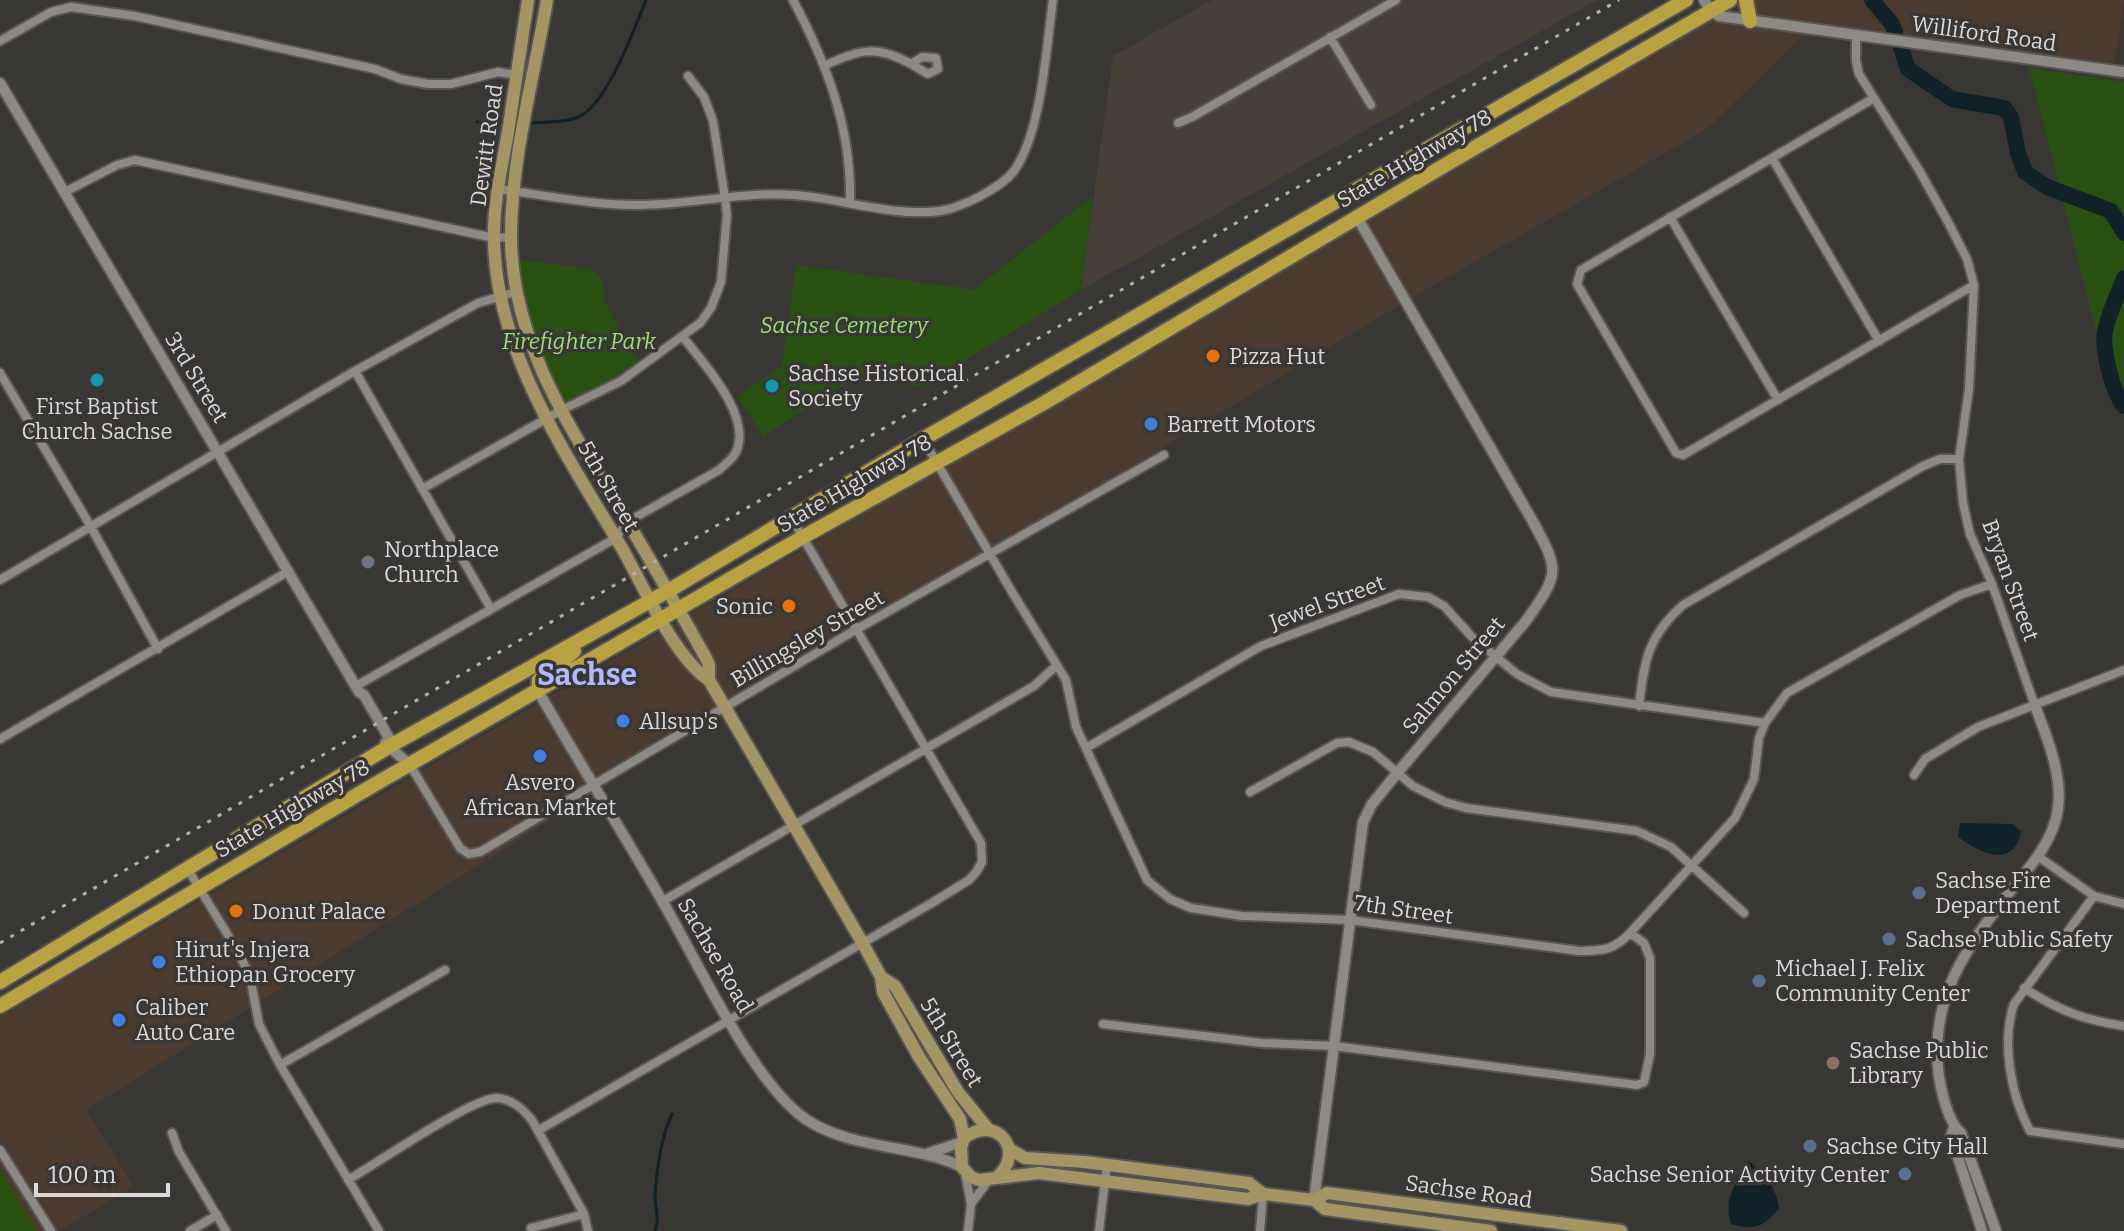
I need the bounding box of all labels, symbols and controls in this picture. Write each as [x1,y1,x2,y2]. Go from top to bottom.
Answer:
street label: Williford Road [1910,10,2058,57]
street label: Dewitt Road [465,82,508,208]
street label: State Highway 78 [1332,103,1497,214]
park label: Sachse Cemetery [760,312,930,339]
street label: 3rd Street [159,327,234,427]
park label: Firefighter Park [502,328,657,355]
place label: Pizza Hut [1229,343,1325,370]
marker: Pizza Hut [1204,347,1222,365]
place label: Sachse Historical Society [788,360,964,412]
marker: First Baptist Church Sachse [88,371,106,389]
marker: Sachse Historical Society [763,377,781,395]
place label: First Baptist Church Sachse [22,393,172,445]
place label: Barrett Motors [1167,411,1316,438]
marker: Barrett Motors [1142,415,1160,433]
street label: State Highway 78 [772,428,937,539]
street label: 5th Street [572,436,645,536]
street label: Bryan Street [1976,516,2045,645]
place label: Northplace Church [384,536,499,588]
marker: Northplace Church [359,553,377,571]
street label: Jewel Street [1265,569,1389,636]
street label: Billingsley Street [726,584,889,693]
place label: Sonic [716,593,773,620]
marker: Sonic [780,597,798,615]
street label: Salmon Street [1396,611,1510,740]
district label: Sachse [537,657,637,693]
place label: Allsup's [639,708,718,735]
marker: Allsup's [614,712,632,730]
marker: Asvero African Market [531,747,549,765]
street label: State Highway 78 [210,753,375,864]
place label: Asvero African Market [464,769,616,821]
place label: Sachse Fire Department [1935,867,2060,919]
marker: Sachse Fire Department [1910,884,1928,902]
street label: 7th Street [1353,889,1455,930]
street label: Sachse Road [672,893,759,1017]
place label: Donut Palace [252,898,386,925]
marker: Donut Palace [227,902,245,920]
place label: Sachse Public Safety [1905,926,2113,953]
marker: Sachse Public Safety [1880,930,1898,948]
place label: Hirut's Injera Ethiopan Grocery [175,936,355,988]
marker: Hirut's Injera Ethiopan Grocery [150,953,168,971]
place label: Michael J. Felix Community Center [1775,955,1970,1007]
marker: Michael J. Felix Community Center [1750,972,1768,990]
street label: 5th Street [914,993,989,1092]
place label: Caliber Auto Care [135,994,235,1046]
marker: Caliber Auto Care [110,1011,128,1029]
place label: Sachse Public Library [1849,1037,1989,1089]
marker: Sachse Public Library [1824,1054,1842,1072]
place label: Sachse City Hall [1826,1133,1988,1160]
marker: Sachse City Hall [1801,1137,1819,1155]
scale bar [36,1147,168,1197]
text: 100 m [48,1161,116,1189]
place label: Sachse Senior Activity Center [1590,1161,1889,1188]
marker: Sachse Senior Activity Center [1896,1165,1914,1183]
street label: Sachse Road [1404,1169,1534,1214]

